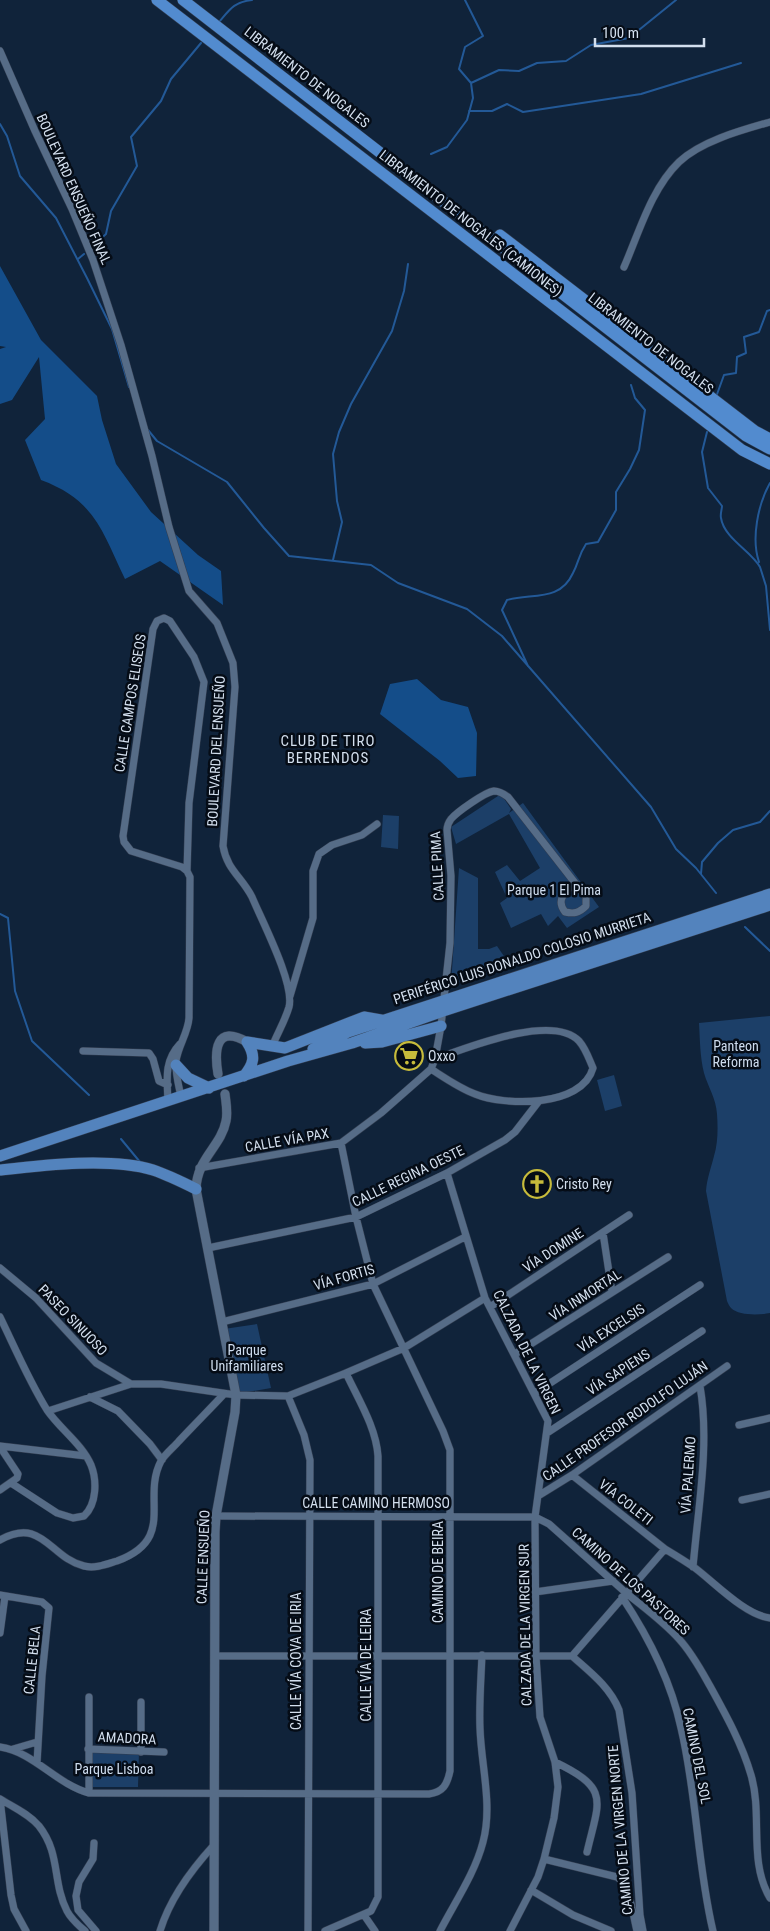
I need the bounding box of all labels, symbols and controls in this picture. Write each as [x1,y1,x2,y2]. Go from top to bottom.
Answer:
scale bar [595,15,704,47]
street label: LIBRAMIENTO DE NOGALES [241,23,373,131]
text: 100 m [602,24,639,42]
street label: BOULEVARD ENSUEÑO FINAL [33,111,116,267]
street label: LIBRAMIENTO DE NOGALES (CAMIONES) [376,147,566,300]
street label: LIBRAMIENTO DE NOGALES [585,289,717,397]
street label: CALLE CAMPOS ELISEOS [111,633,149,773]
street label: BOULEVARD DEL ENSUEÑO [203,675,228,827]
district label: CLUB DE TIRO BERRENDOS [281,732,376,767]
street label: CALLE PIMA [427,831,447,901]
park label: Parque 1 El Pima [507,882,601,898]
street label: PERIFÉRICO LUIS DONALDO COLOSIO MURRIETA [391,908,653,1007]
park label: Panteon Reforma [713,1038,759,1070]
supermarket icon: Oxxo [394,1041,424,1071]
place label: Oxxo [428,1048,456,1064]
street label: CALLE VÍA PAX [244,1124,330,1155]
street label: CALLE REGINA OESTE [349,1142,467,1210]
church icon: Cristo Rey [522,1169,552,1199]
place label: Cristo Rey [556,1176,612,1192]
street label: VÍA DOMINE [519,1224,586,1275]
street label: VÍA FORTIS [311,1260,376,1293]
street label: VÍA INMORTAL [546,1265,624,1324]
street label: PASEO SINUOSO [35,1281,111,1359]
street label: CALZADA DE LA VIRGEN [490,1287,564,1417]
street label: VÍA EXCELSIS [574,1300,648,1356]
park label: Parque Unifamiliares [211,1342,283,1374]
street label: VÍA SAPIENS [583,1345,653,1398]
street label: CALLE PROFESOR RODOLFO LUJÁN [539,1357,711,1484]
street label: VÍA PALERMO [676,1436,699,1514]
street label: VÍA COLETI [596,1475,657,1528]
street label: CALLE CAMINO HERMOSO [302,1495,450,1511]
street label: CALLE ENSUEÑO [192,1510,213,1604]
street label: CAMINO DE BEIRA [430,1521,446,1623]
street label: CAMINO DE LOS PASTORES [569,1524,693,1638]
street label: CALZADA DE LA VIRGEN SUR [516,1543,534,1706]
street label: CALLE VÍA COVA DE IRIA [287,1592,304,1730]
street label: CALLE VÍA DE LEIRA [357,1608,374,1722]
street label: CALLE BELA [20,1625,44,1695]
street label: CAMINO DEL SOL [680,1707,714,1806]
street label: AMADORA [97,1728,157,1748]
street label: CAMINO DE LA VIRGEN NORTE [605,1744,635,1916]
park label: Parque Lisboa [75,1761,153,1777]

